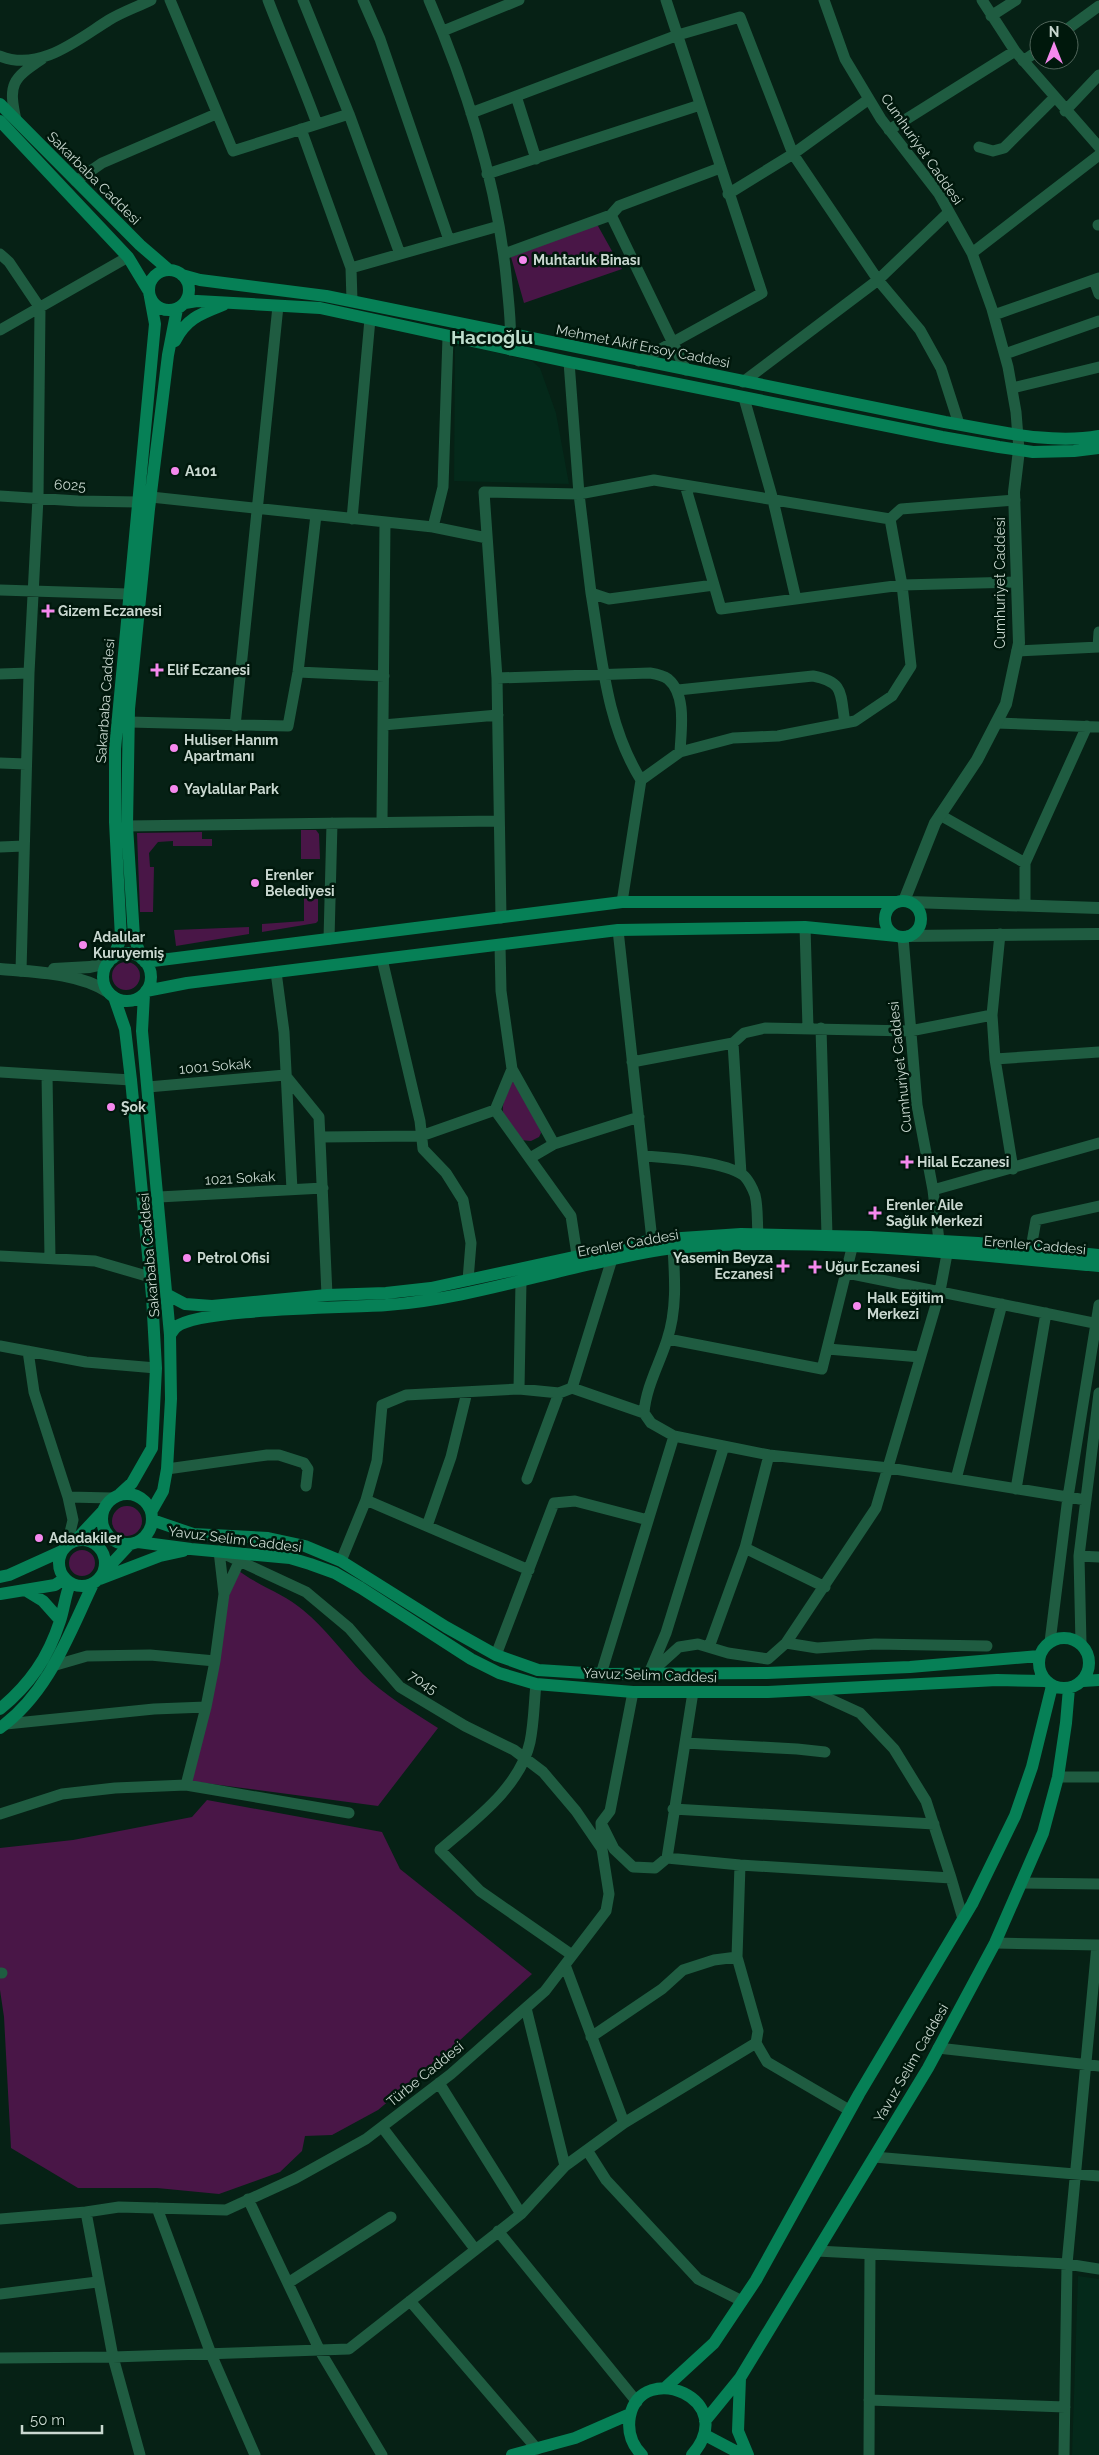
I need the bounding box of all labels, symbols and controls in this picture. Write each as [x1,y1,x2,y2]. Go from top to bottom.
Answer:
north arrow [1029,20,1079,70]
text: N [1049,24,1059,40]
street label: Cumhuriyet Caddesi [878,90,966,208]
street label: Sakarbaba Caddesi [44,128,144,228]
place label: Muhtarlık Binası [533,252,640,268]
marker: Muhtarlık Binası [517,254,529,266]
street label: Mehmet Akif Ersoy Caddesi [555,321,731,371]
district label: Hacıoğlu [451,326,533,348]
place label: A101 [185,463,217,479]
marker: A101 [169,465,181,477]
street label: 6025 [54,476,87,494]
street label: Cumhuriyet Caddesi [992,517,1008,649]
place label: Gizem Eczanesi [58,603,162,619]
marker: Gizem Eczanesi [42,605,54,617]
street label: Sakarbaba Caddesi [93,638,117,764]
place label: Elif Eczanesi [167,662,250,678]
marker: Elif Eczanesi [151,664,163,676]
place label: Huliser Hanım Apartmanı [184,732,278,764]
marker: Huliser Hanım Apartmanı [168,742,180,754]
place label: Yaylalılar Park [184,781,279,797]
marker: Yaylalılar Park [168,783,180,795]
place label: Erenler Belediyesi [265,867,335,899]
marker: Erenler Belediyesi [249,877,261,889]
place label: Adalılar Kuruyemiş [93,929,164,961]
marker: Adalılar Kuruyemiş [77,939,89,951]
street label: Cumhuriyet Caddesi [885,1001,915,1133]
street label: 1001 Sokak [178,1055,252,1077]
place label: Şok [121,1099,146,1115]
marker: Şok [105,1101,117,1113]
place label: Hilal Eczanesi [917,1154,1009,1170]
marker: Hilal Eczanesi [901,1156,913,1168]
street label: 1021 Sokak [204,1168,276,1188]
street label: Sakarbaba Caddesi [136,1192,162,1318]
place label: Erenler Aile Sağlık Merkezi [886,1197,983,1229]
marker: Erenler Aile Sağlık Merkezi [868,1206,882,1220]
street label: Erenler Caddesi [576,1226,680,1260]
street label: Erenler Caddesi [983,1233,1087,1257]
place label: Petrol Ofisi [197,1250,270,1266]
place label: Yasemin Beyza Eczanesi [673,1250,773,1282]
marker: Petrol Ofisi [181,1252,193,1264]
place label: Uğur Eczanesi [825,1259,920,1275]
marker: Yasemin Beyza Eczanesi [777,1260,789,1272]
marker: Uğur Eczanesi [809,1261,821,1273]
place label: Halk Eğitim Merkezi [867,1290,944,1322]
marker: Halk Eğitim Merkezi [851,1300,863,1312]
street label: Yavuz Selim Caddesi [167,1523,303,1555]
place label: Adadakiler [49,1530,123,1546]
marker: Adadakiler [33,1532,45,1544]
street label: Yavuz Selim Caddesi [583,1665,717,1685]
street label: 7045 [406,1667,441,1697]
street label: Yavuz Selim Caddesi [871,2001,951,2125]
street label: Türbe Caddesi [384,2038,466,2110]
scale bar [22,2402,102,2434]
text: 50 m [30,2411,65,2429]

